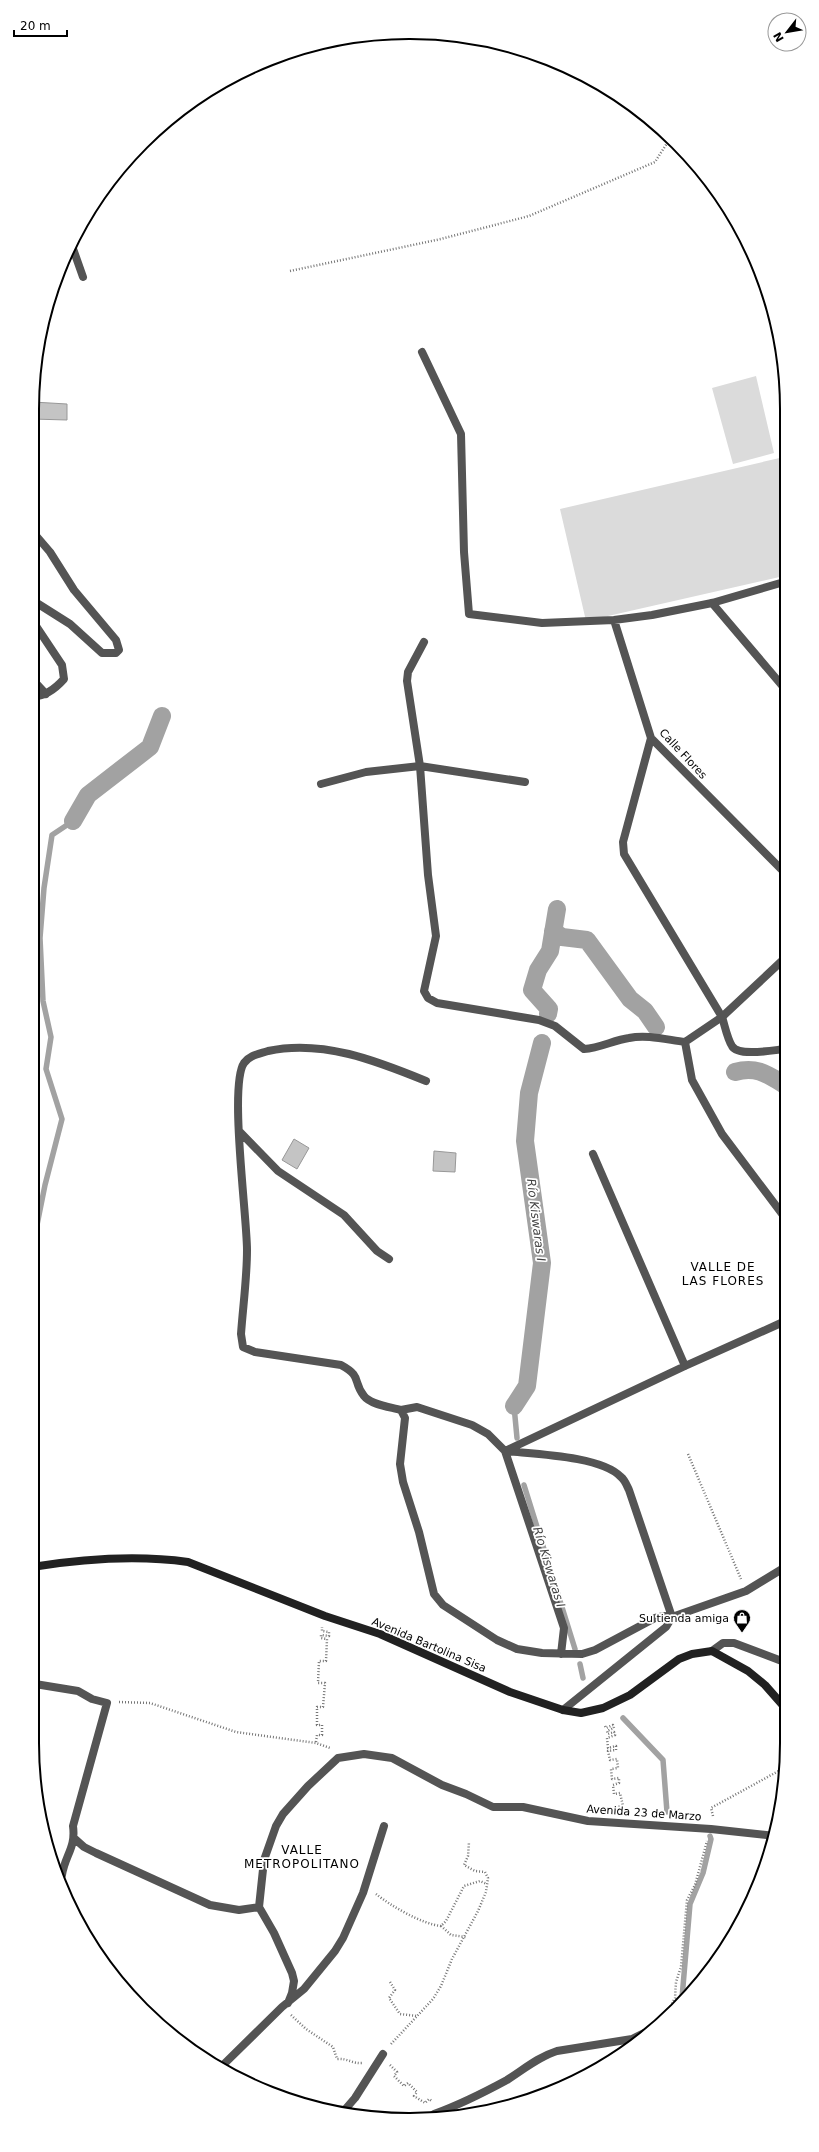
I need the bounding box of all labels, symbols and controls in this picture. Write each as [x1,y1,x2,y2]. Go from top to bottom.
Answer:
scale bar [14,12,67,38]
north arrow [767,12,807,52]
text: 20 m [20,19,51,33]
text: N [771,30,787,44]
street label: Calle Flores [657,726,710,782]
water label: Río Kiswaras I [524,1178,548,1263]
district label: VALLE DE LAS FLORES [682,1260,764,1288]
water label: Río Kiswaras I [530,1525,568,1609]
shop icon: Su tienda amiga [732,1608,752,1633]
place label: Su tienda amiga [639,1612,729,1625]
street label: Avenida Bartolina Sisa [370,1615,488,1675]
street label: Avenida 23 de Marzo [586,1802,702,1824]
district label: VALLE METROPOLITANO [244,1843,360,1871]

